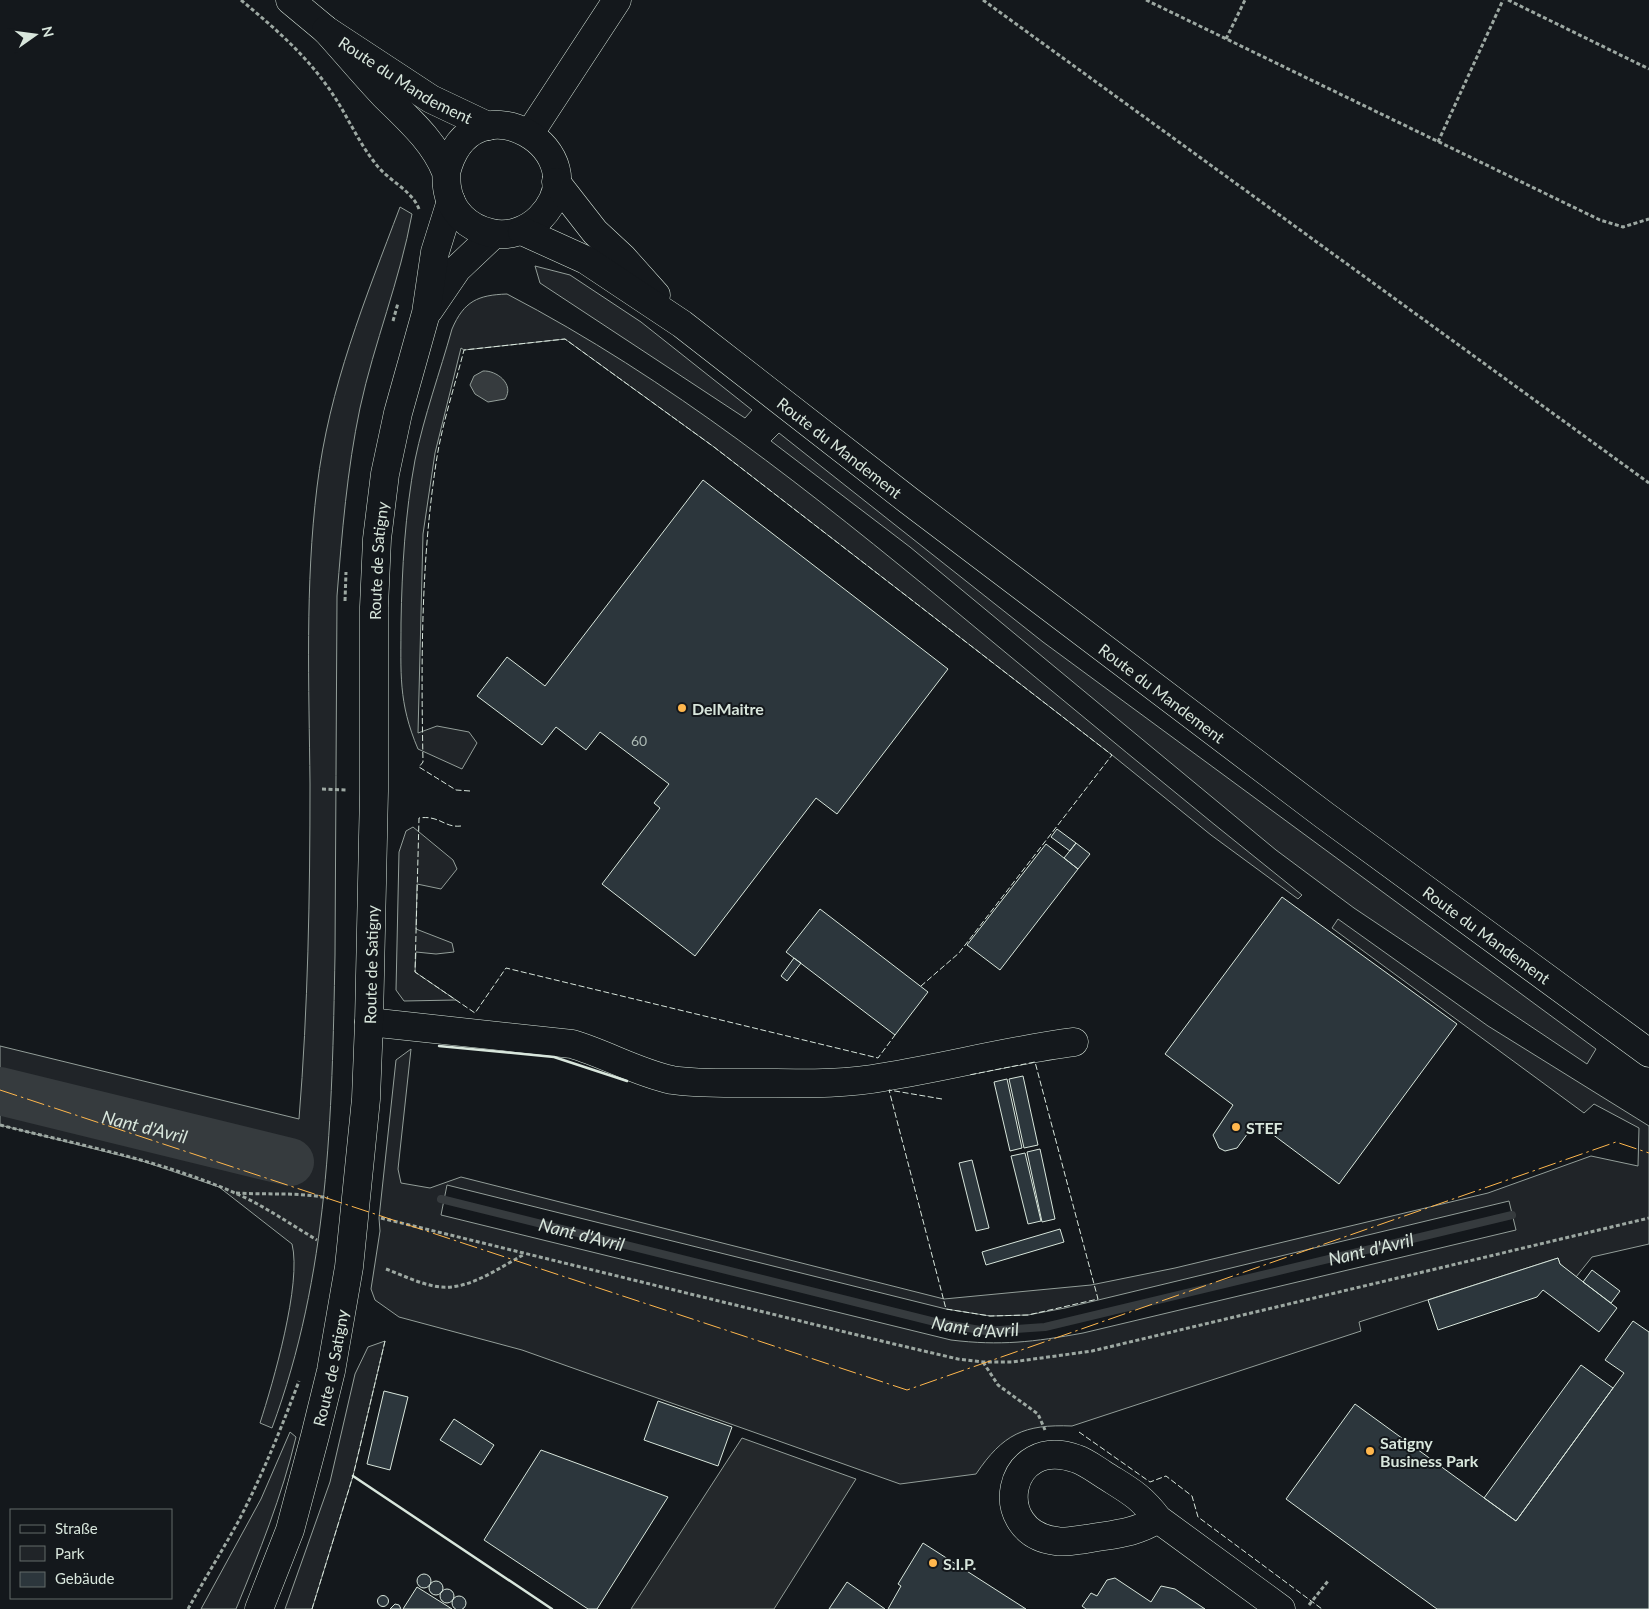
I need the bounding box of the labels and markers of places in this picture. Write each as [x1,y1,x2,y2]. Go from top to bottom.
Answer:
place label: DelMaitre [692,699,764,718]
marker: DelMaitre [676,702,688,714]
place label: STEF [1246,1118,1283,1137]
marker: STEF [1230,1121,1242,1133]
place label: Satigny Business Park [1380,1433,1479,1470]
marker: Satigny Business Park [1364,1445,1376,1457]
place label: S.I.P. [943,1554,977,1573]
marker: S.I.P. [927,1557,939,1569]

